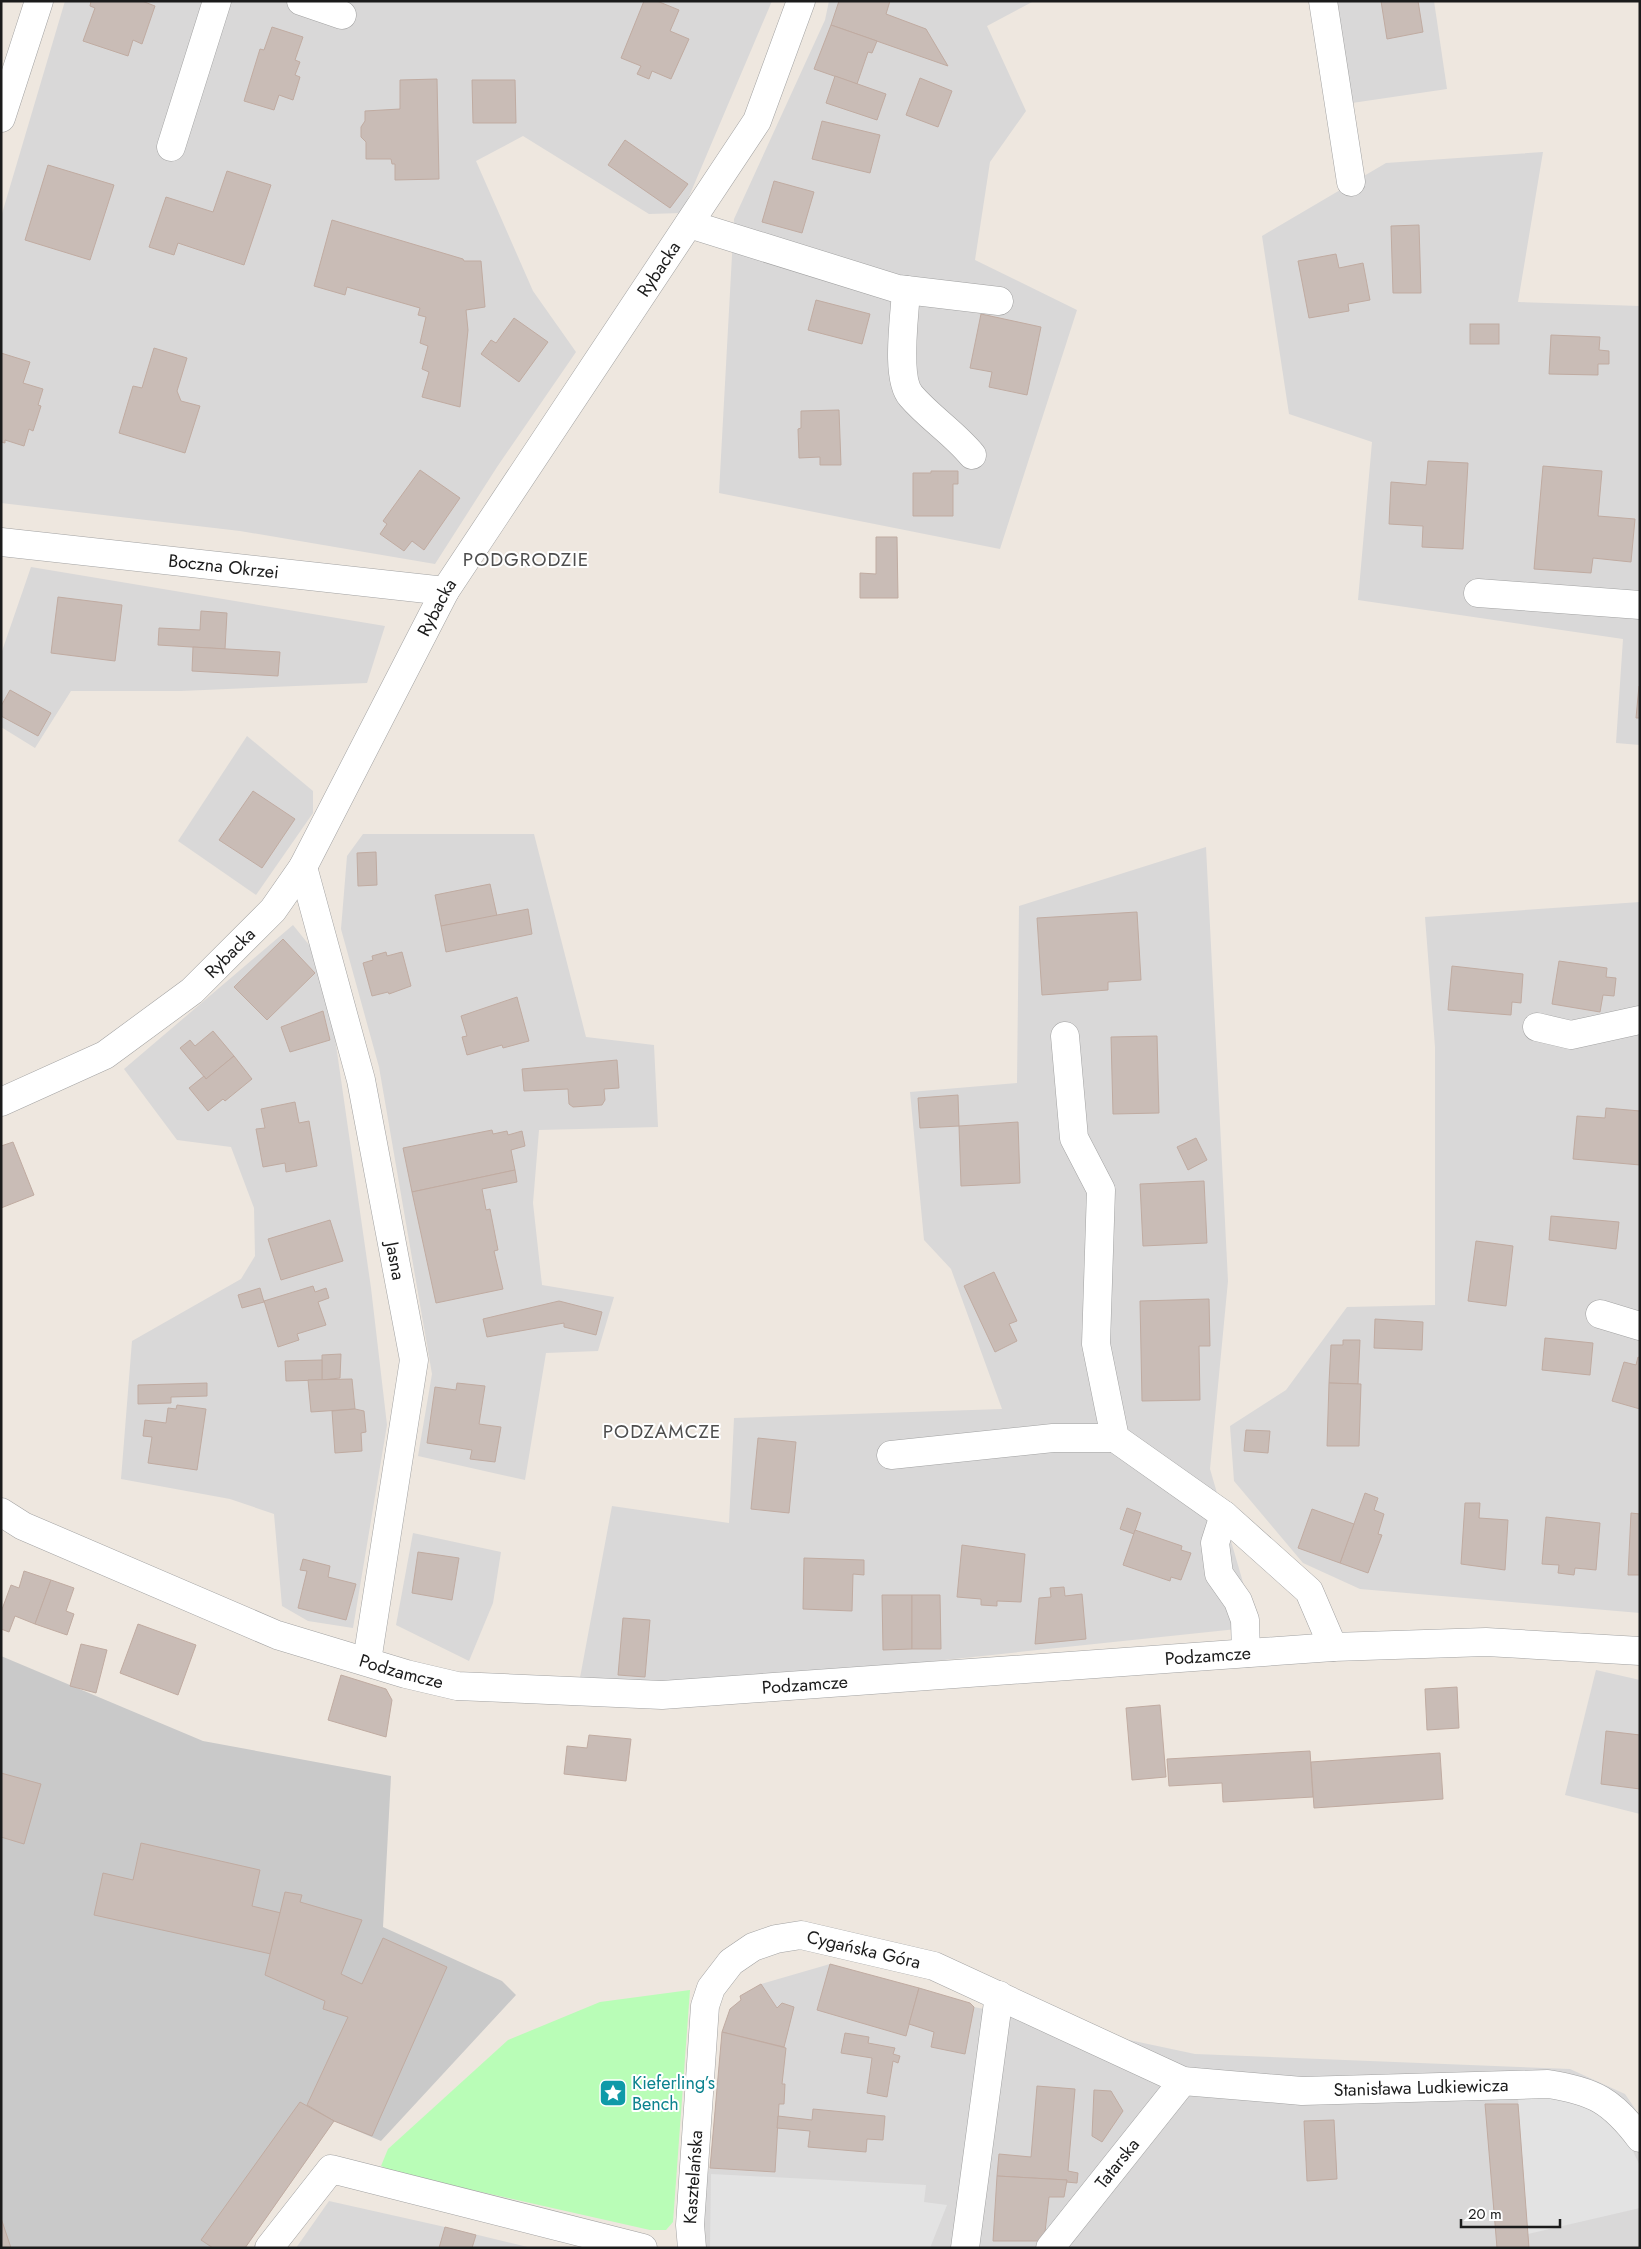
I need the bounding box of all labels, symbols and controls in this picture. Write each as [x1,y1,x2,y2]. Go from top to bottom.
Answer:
street label: Rybacka [631,236,687,302]
district label: PODGRODZIE [463,546,589,573]
street label: Boczna Okrzei [167,548,280,586]
street label: Rybacka [411,573,463,641]
street label: Rybacka [199,922,261,984]
street label: Jasna [379,1238,412,1282]
district label: PODZAMCZE [603,1418,721,1445]
street label: Podzamcze [1164,1640,1252,1672]
street label: Podzamcze [356,1648,446,1695]
street label: Podzamcze [761,1669,849,1701]
street label: Cygańska Góra [804,1924,923,1975]
place label: Kieferling’s Bench [632,2070,715,2117]
street label: Stanisława Ludkiewicza [1333,2072,1509,2103]
place icon: Kieferling’s Bench [598,2078,628,2108]
street label: Kasztelańska [677,2129,709,2225]
street label: Tatarska [1089,2133,1146,2194]
scale bar [1461,2196,1560,2228]
text: 20 m [1468,2203,1502,2225]

